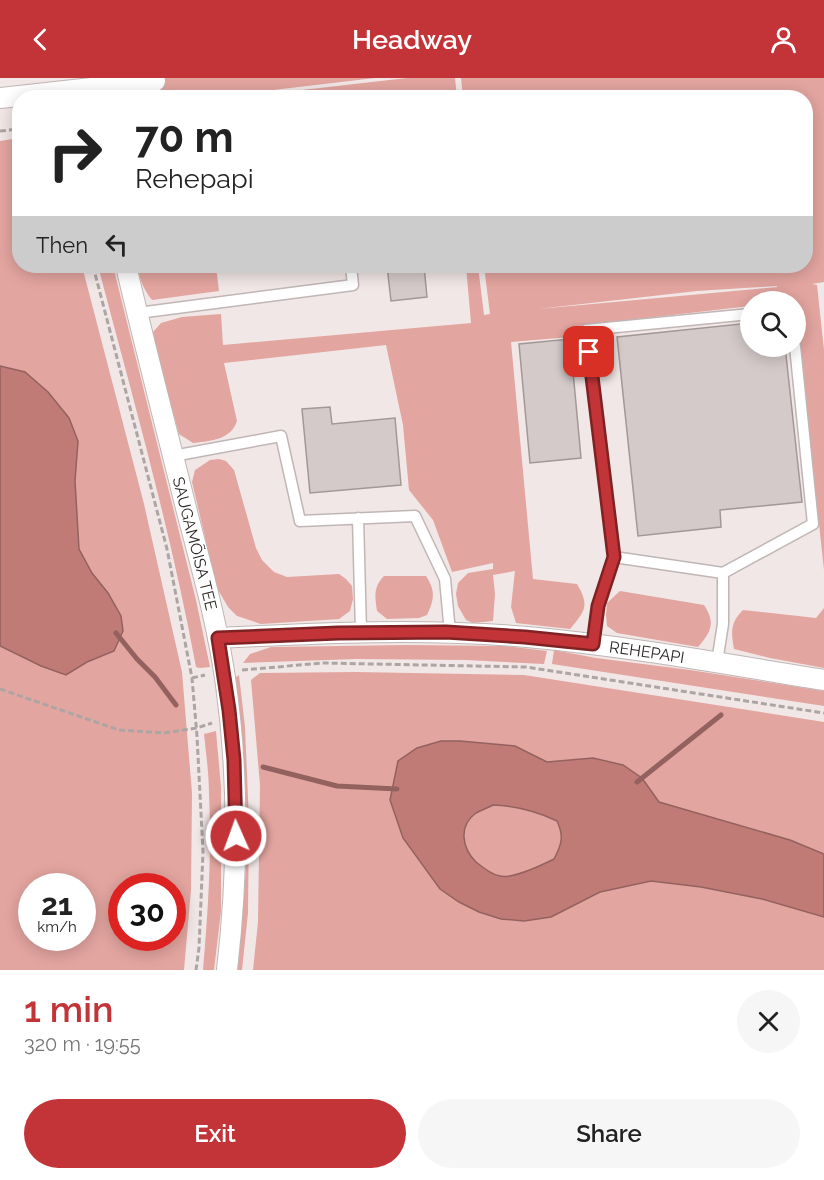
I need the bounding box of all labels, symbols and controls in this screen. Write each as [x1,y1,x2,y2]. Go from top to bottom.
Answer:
icon: back [24,23,57,56]
icon: person [767,23,800,56]
text: Headway [352,24,472,55]
text: 70 m [135,113,234,162]
icon: right [36,114,114,192]
text: Rehepapi [135,163,254,194]
icon: left [100,228,133,261]
text: Then [36,232,88,258]
map controls [740,291,806,357]
button: search [740,291,806,357]
pin [563,326,614,377]
icon: arrive [572,335,605,368]
street label: SAUGAMÕISA TEE [169,475,221,612]
street label: REHEPAPI [608,637,686,667]
position arrow [204,804,268,868]
speed limit sign: 30 [108,873,186,951]
text: 21 [41,887,73,922]
text: km/h [37,918,77,936]
text: 1 min [24,988,113,1030]
button: close [737,990,800,1053]
text: 320 m · 19:55 [24,1032,141,1056]
button: Exit [24,1099,406,1168]
button: Share [418,1099,800,1168]

